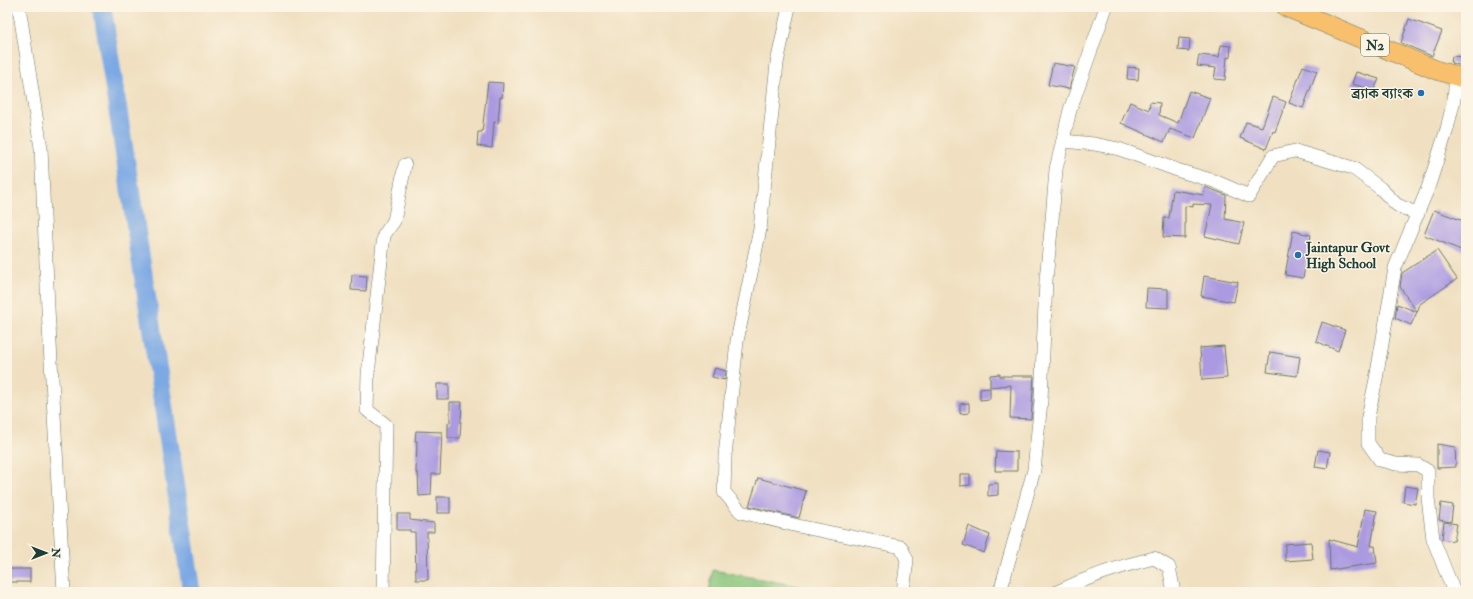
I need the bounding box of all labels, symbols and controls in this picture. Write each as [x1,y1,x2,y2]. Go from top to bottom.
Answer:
road number: N2 [1361,34,1389,56]
place label: ব্র্যাক ব্যাংক [1350,85,1414,102]
marker: ব্র্যাক ব্যাংক [1416,88,1426,98]
place label: Jaintapur Govt High School [1305,239,1390,273]
marker: Jaintapur Govt High School [1293,250,1303,260]
north arrow [26,533,66,573]
text: N [49,547,62,559]

